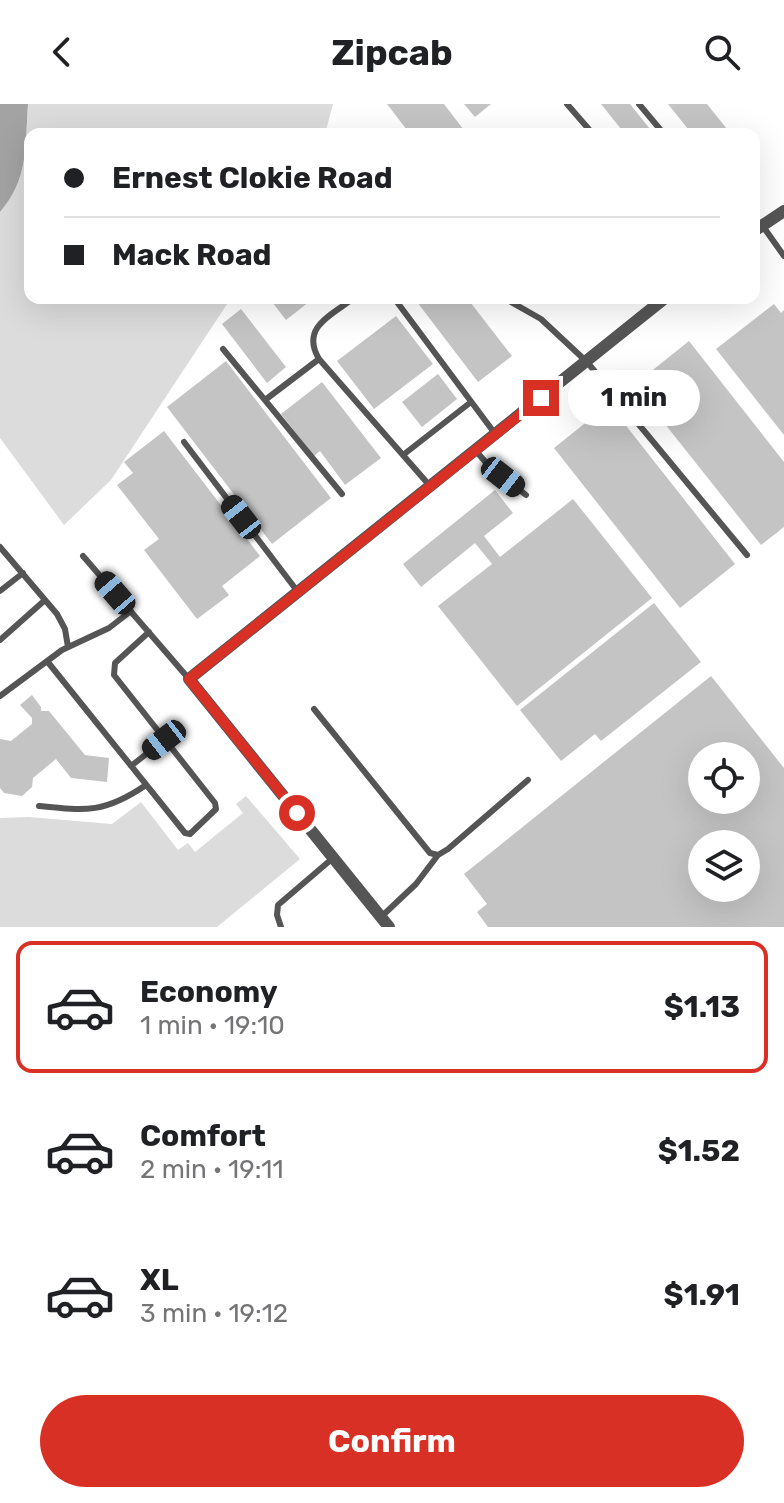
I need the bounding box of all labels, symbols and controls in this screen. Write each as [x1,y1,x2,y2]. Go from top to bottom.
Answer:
icon: back [40,30,84,74]
icon: search [700,30,744,74]
text: Zipcab [331,31,453,74]
text: Ernest Clokie Road [112,160,393,196]
text: Mack Road [112,237,272,273]
callout: 1 min [569,370,701,426]
route end [523,380,559,416]
text: 1 min [601,382,667,413]
car [477,453,529,501]
car [217,491,265,543]
car [90,567,140,619]
car [138,716,190,764]
map controls [688,742,760,902]
button: locate [688,742,760,814]
route start [279,795,315,831]
button: layers [688,830,760,902]
icon: car [44,971,116,1043]
text: Economy [140,974,278,1010]
text: $1.13 [664,989,740,1025]
text: 1 min · 19:10 [140,1010,285,1041]
icon: car [44,1115,116,1187]
text: Comfort [140,1118,266,1154]
text: $1.52 [658,1133,740,1169]
text: 2 min · 19:11 [140,1154,284,1185]
icon: car [44,1259,116,1331]
text: XL [140,1262,179,1298]
text: $1.91 [664,1277,740,1313]
text: 3 min · 19:12 [140,1298,288,1329]
button: Confirm [40,1395,744,1487]

